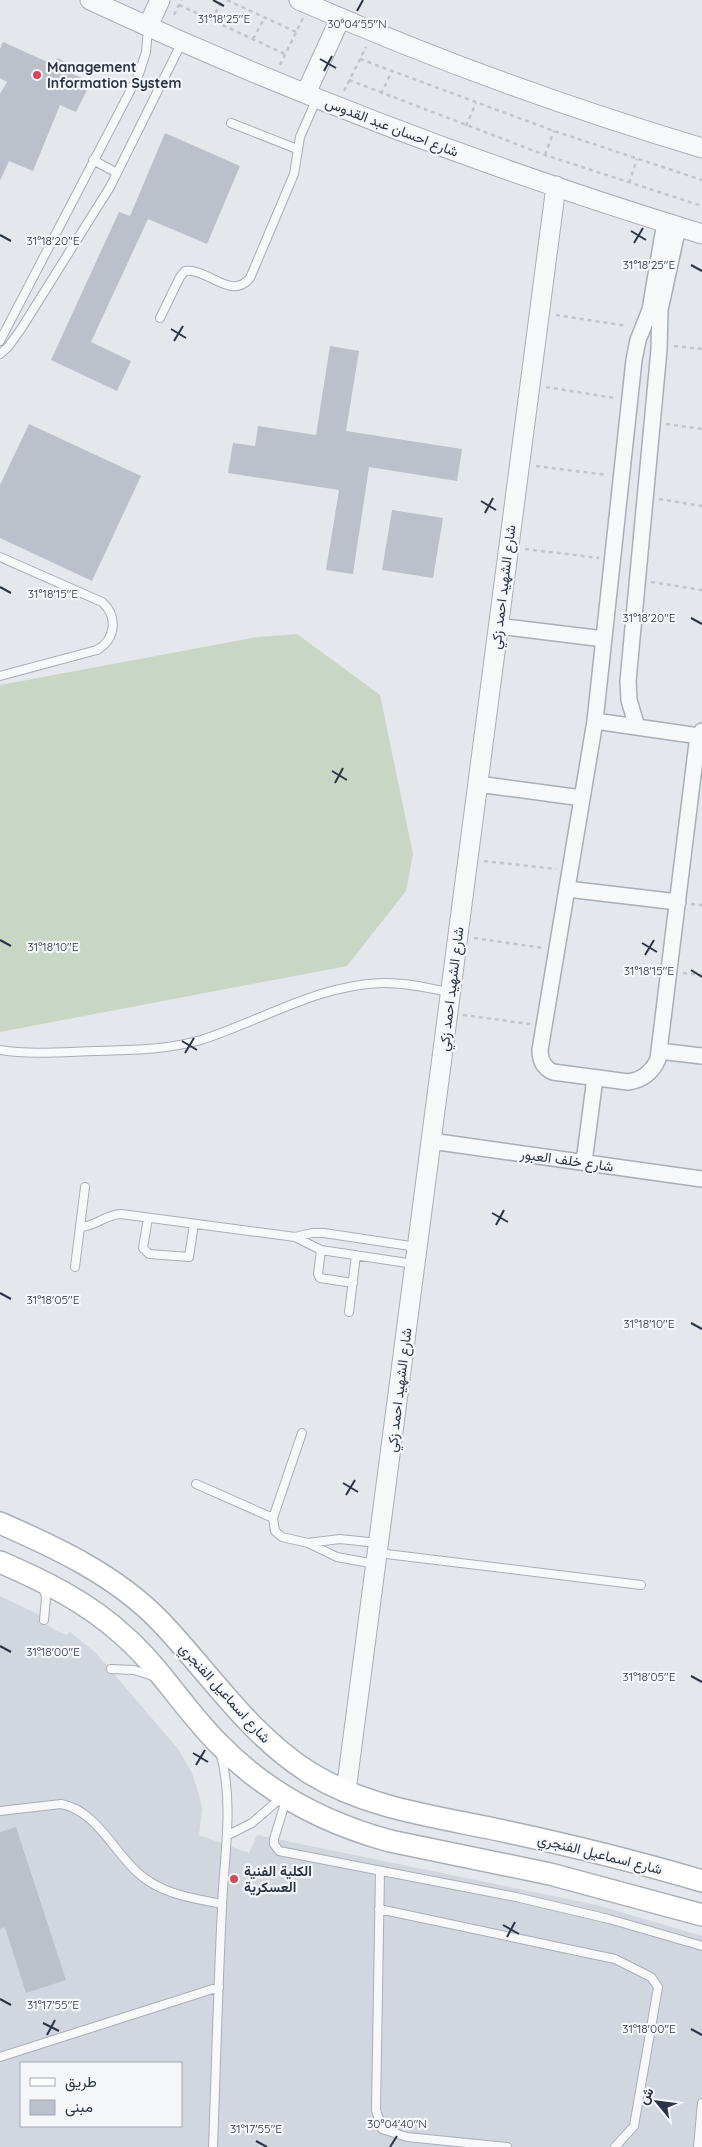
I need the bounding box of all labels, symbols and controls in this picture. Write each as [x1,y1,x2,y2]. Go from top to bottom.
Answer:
text: 31°18'25"E [198,11,250,26]
text: 30°04'55"N [327,16,387,31]
place label: Management Information System [47,58,181,92]
marker: Management Information System [31,69,43,81]
street label: شارع احسان عبد القدوس [322,93,461,163]
text: 31°18'20"E [26,233,80,248]
text: 31°18'25"E [623,257,675,272]
street label: شارع الشهيد احمد زكي [486,524,523,651]
text: 31°18'15"E [28,586,78,601]
text: 31°18'20"E [622,610,676,625]
street label: شارع الشهيد احمد زكي [434,926,471,1053]
text: 31°18'10"E [28,939,79,954]
text: 31°18'15"E [624,963,674,978]
street label: شارع خلف العبور [518,1144,615,1177]
text: 31°18'05"E [26,1292,80,1307]
text: 31°18'10"E [624,1316,675,1331]
street label: شارع الشهيد احمد زكي [382,1327,419,1454]
street label: شارع اسماعيل الفنجري [173,1639,274,1749]
text: 31°18'00"E [26,1644,80,1659]
text: 31°18'05"E [622,1669,676,1684]
street label: شارع اسماعيل الفنجري [535,1830,664,1881]
place label: الكلية الفنية العسكرية [244,1862,312,1896]
marker: الكلية الفنية العسكرية [228,1873,240,1885]
text: 31°17'55"E [27,1997,79,2012]
text: 31°18'00"E [622,2021,676,2036]
legend [20,2062,182,2127]
text: طريق [65,2072,97,2092]
north arrow [632,2077,682,2127]
text: ش [634,2084,658,2107]
text: مبنى [65,2097,93,2117]
text: 30°04'40"N [367,2116,427,2131]
text: 31°17'55"E [230,2121,282,2136]

